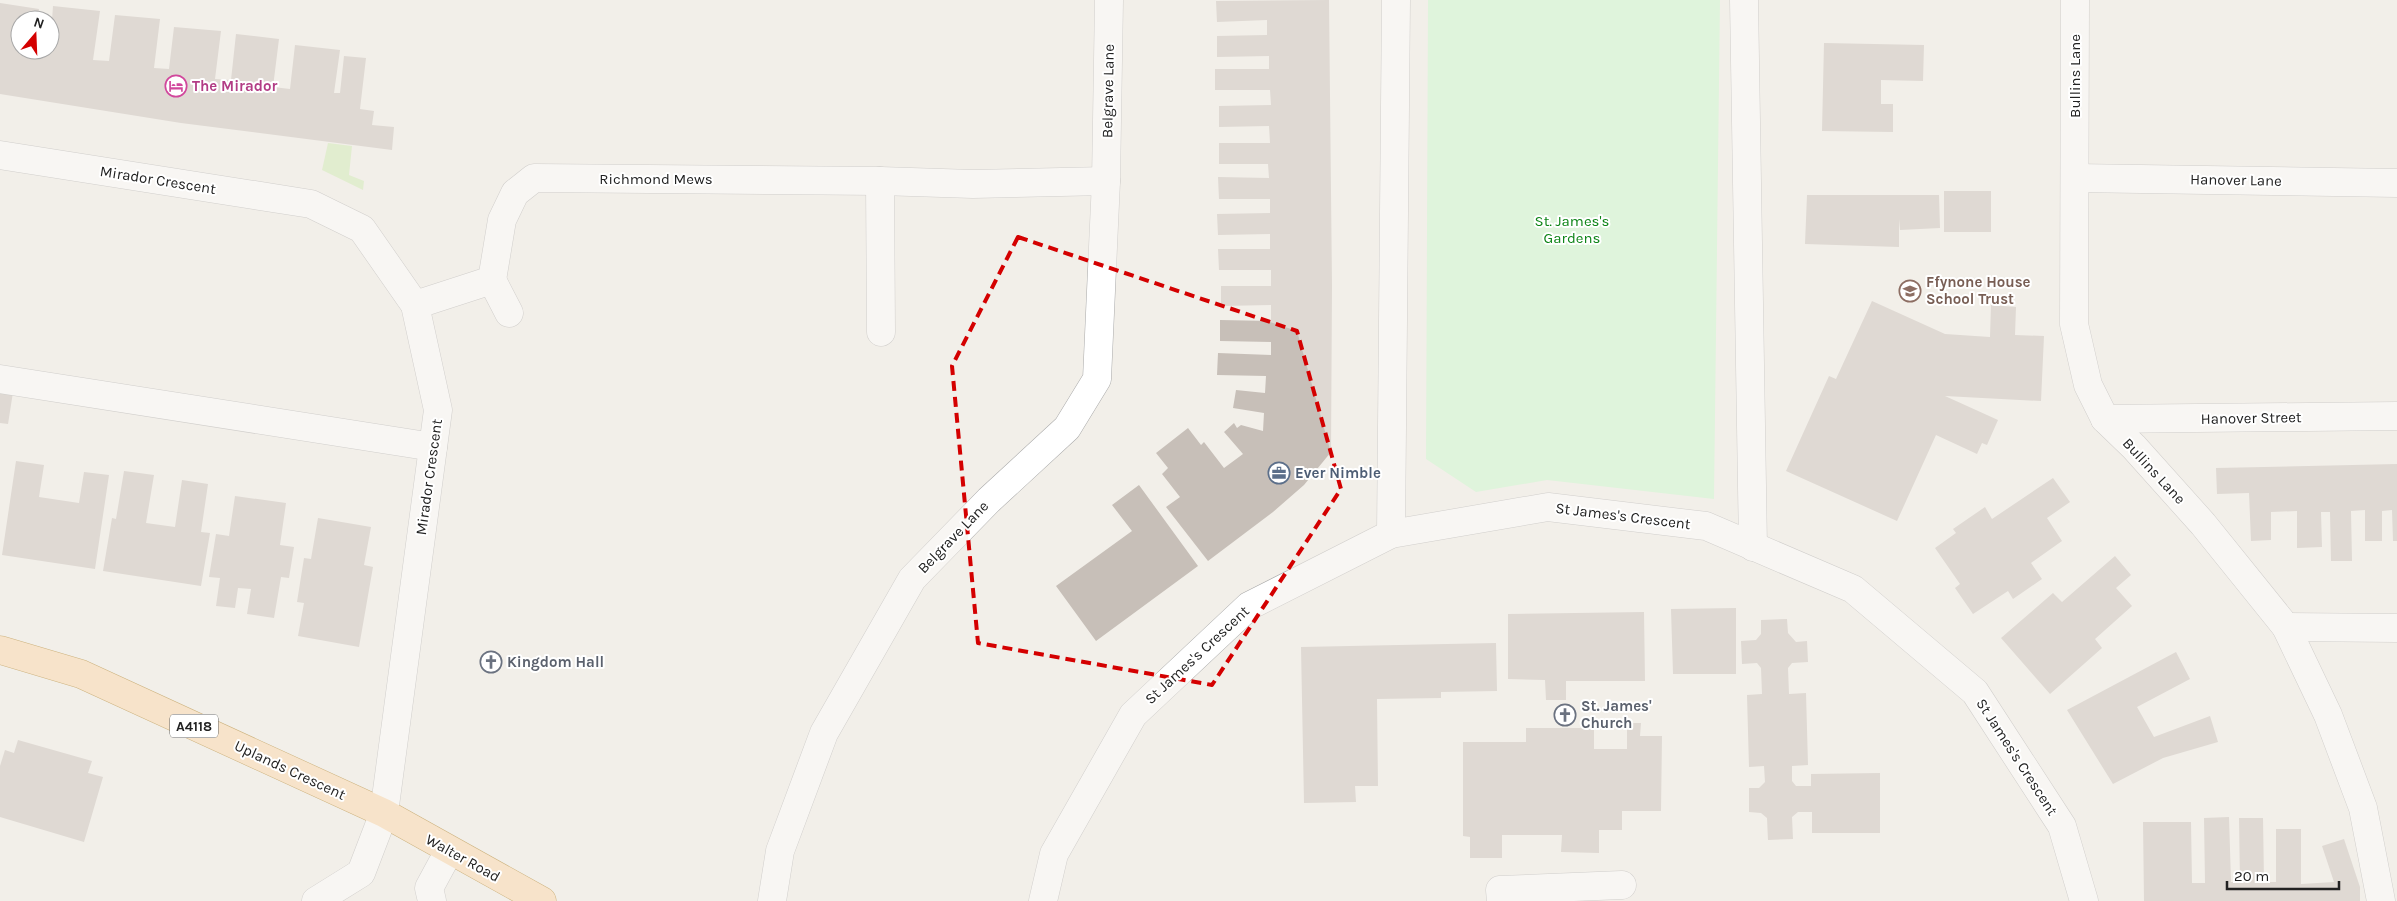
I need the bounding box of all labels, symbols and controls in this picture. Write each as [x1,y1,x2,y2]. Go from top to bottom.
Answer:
north arrow [10,10,60,60]
text: N [32,14,47,33]
street label: Bullins Lane [2066,34,2084,118]
street label: Belgrave Lane [1098,44,1118,138]
hotel icon: The Mirador [164,74,188,98]
place label: The Mirador [192,77,277,95]
street label: Mirador Crescent [99,162,218,198]
street label: Richmond Mews [599,170,713,188]
street label: Hanover Lane [2190,170,2282,190]
park label: St. James's Gardens [1535,212,1609,247]
place label: Ffynone House School Trust [1926,273,2031,308]
school or university icon: Ffynone House School Trust [1898,279,1922,303]
street label: Hanover Street [2200,408,2302,428]
street label: Mirador Crescent [412,417,446,536]
street label: Bullins Lane [2119,434,2189,508]
office icon: Ever Nimble [1267,461,1291,485]
place label: Ever Nimble [1295,464,1381,482]
street label: Belgrave Lane [914,497,992,577]
street label: St James's Crescent [1554,499,1692,533]
street label: St James's Crescent [1141,602,1253,708]
church icon: Kingdom Hall [479,650,503,674]
place label: Kingdom Hall [507,653,604,671]
street label: St James's Crescent [1972,695,2062,819]
place label: St. James' Church [1581,697,1652,732]
church icon: St. James' Church [1553,703,1577,727]
road number: A4118 [170,714,218,738]
street label: Uplands Crescent [231,736,349,804]
street label: Walter Road [423,830,503,886]
scale bar [2227,858,2340,890]
text: 20 m [2234,867,2269,885]

